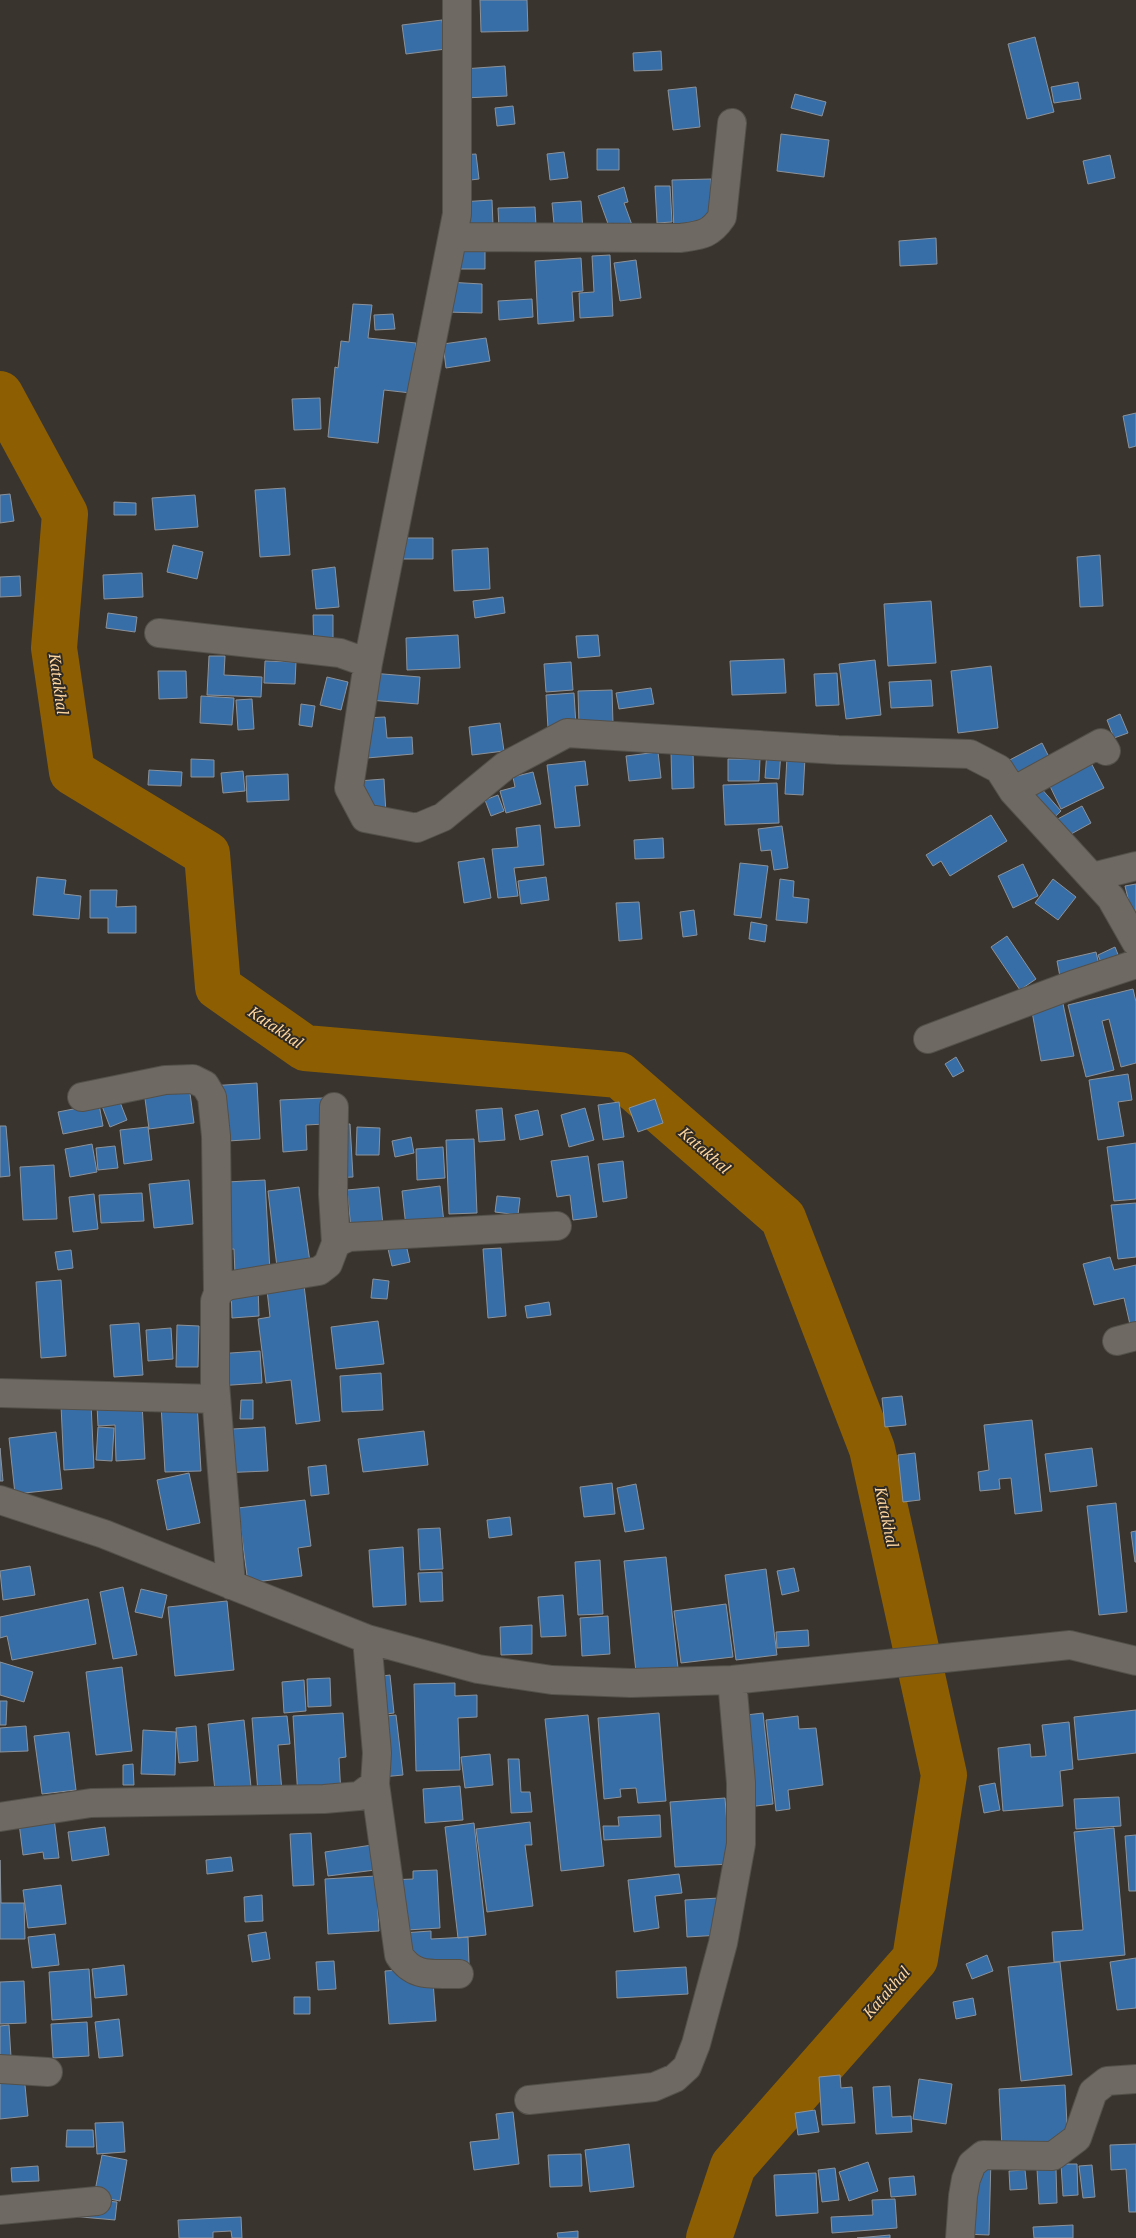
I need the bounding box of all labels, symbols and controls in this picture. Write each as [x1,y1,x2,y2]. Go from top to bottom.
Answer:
water label: Katakhal [44,651,74,717]
water label: Katakhal [243,1000,308,1054]
water label: Katakhal [674,1121,736,1179]
water label: Katakhal [870,1484,904,1550]
water label: Katakhal [857,1961,915,2023]

